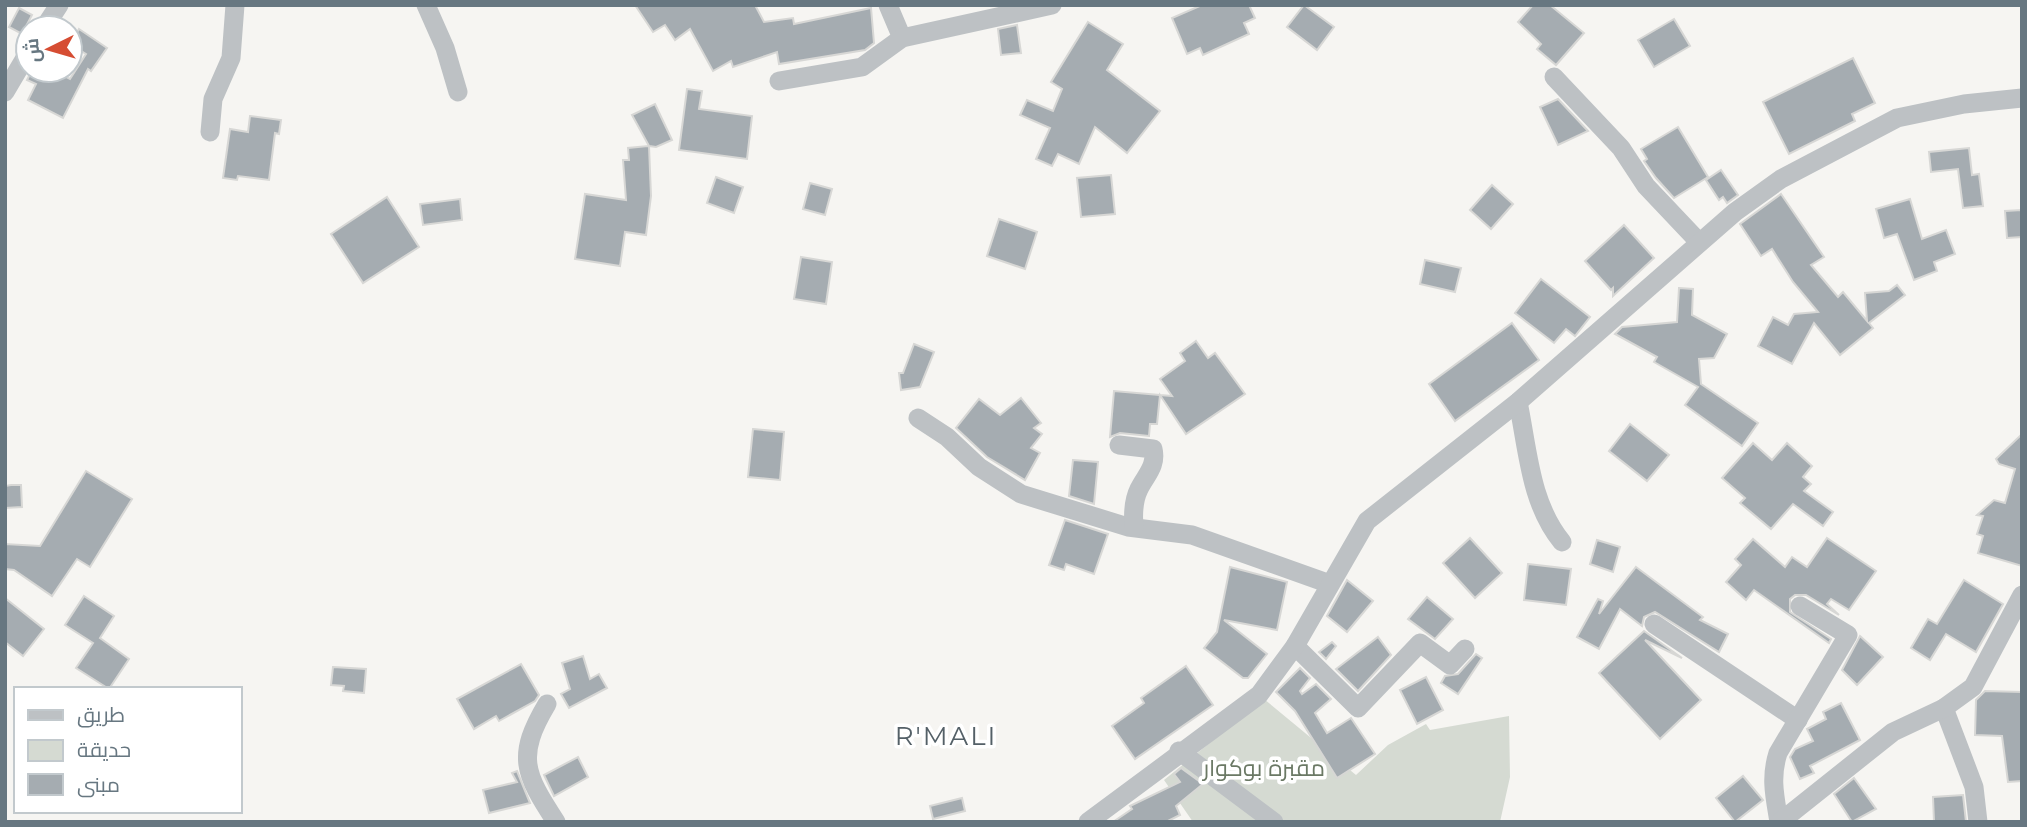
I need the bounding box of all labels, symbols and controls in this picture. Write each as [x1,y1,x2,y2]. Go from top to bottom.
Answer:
north arrow [14,14,84,84]
text: ش [20,37,45,64]
legend [14,687,242,813]
text: طريق [77,702,125,728]
district label: R'MALI [895,720,997,752]
text: حديقة [77,737,131,762]
park label: مقبرة بوكوار [1201,754,1325,782]
text: مبنى [77,772,120,798]

